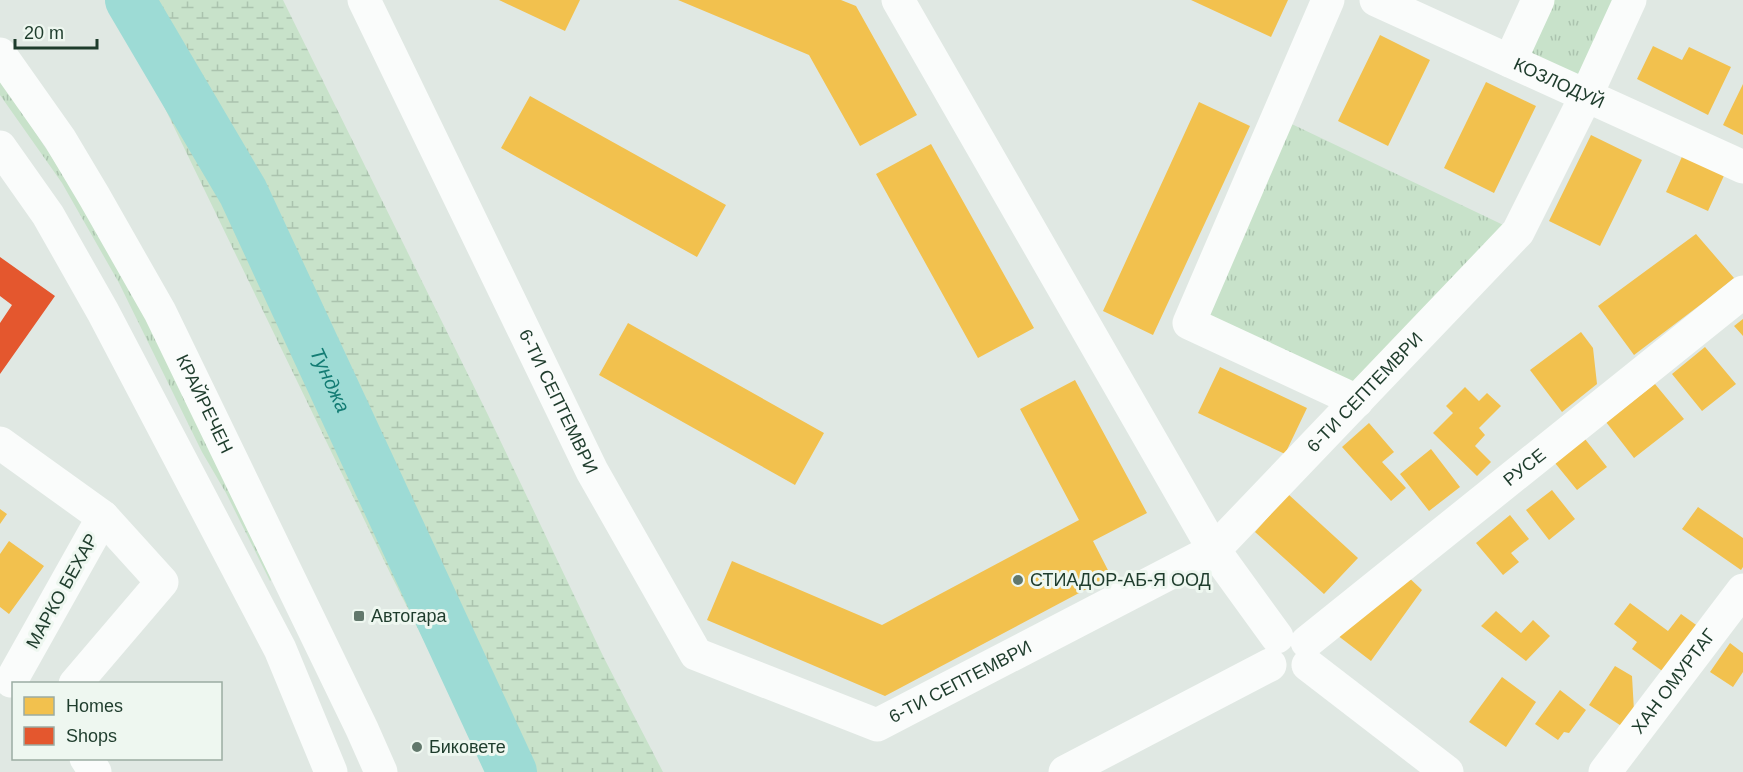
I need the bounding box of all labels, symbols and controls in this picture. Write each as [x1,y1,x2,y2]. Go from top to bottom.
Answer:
scale bar [15,12,98,50]
text: 20 m [24,23,64,43]
street label: КОЗЛОДУЙ [1511,54,1608,112]
street label: 6-ТИ СЕПТЕМВРИ [515,326,602,477]
street label: 6-ТИ СЕПТЕМВРИ [1303,328,1426,456]
water label: Тунджа [306,344,355,416]
street label: КРАЙРЕЧЕН [172,351,237,457]
street label: РУСЕ [1500,444,1550,490]
street label: МАРКО БЕХАР [22,530,102,652]
place label: СТИАДОР-АБ-Я ООД [1030,570,1211,590]
marker: СТИАДОР-АБ-Я ООД [1011,573,1025,587]
place label: Автогара [371,606,447,626]
marker: Автогара [352,609,366,623]
street label: ХАН ОМУРТАГ [1628,625,1720,737]
street label: 6-ТИ СЕПТЕМВРИ [886,637,1035,727]
legend [12,682,222,760]
text: Homes [66,696,123,716]
text: Shops [66,726,117,746]
place label: Биковете [429,737,506,757]
marker: Биковете [410,740,424,754]

